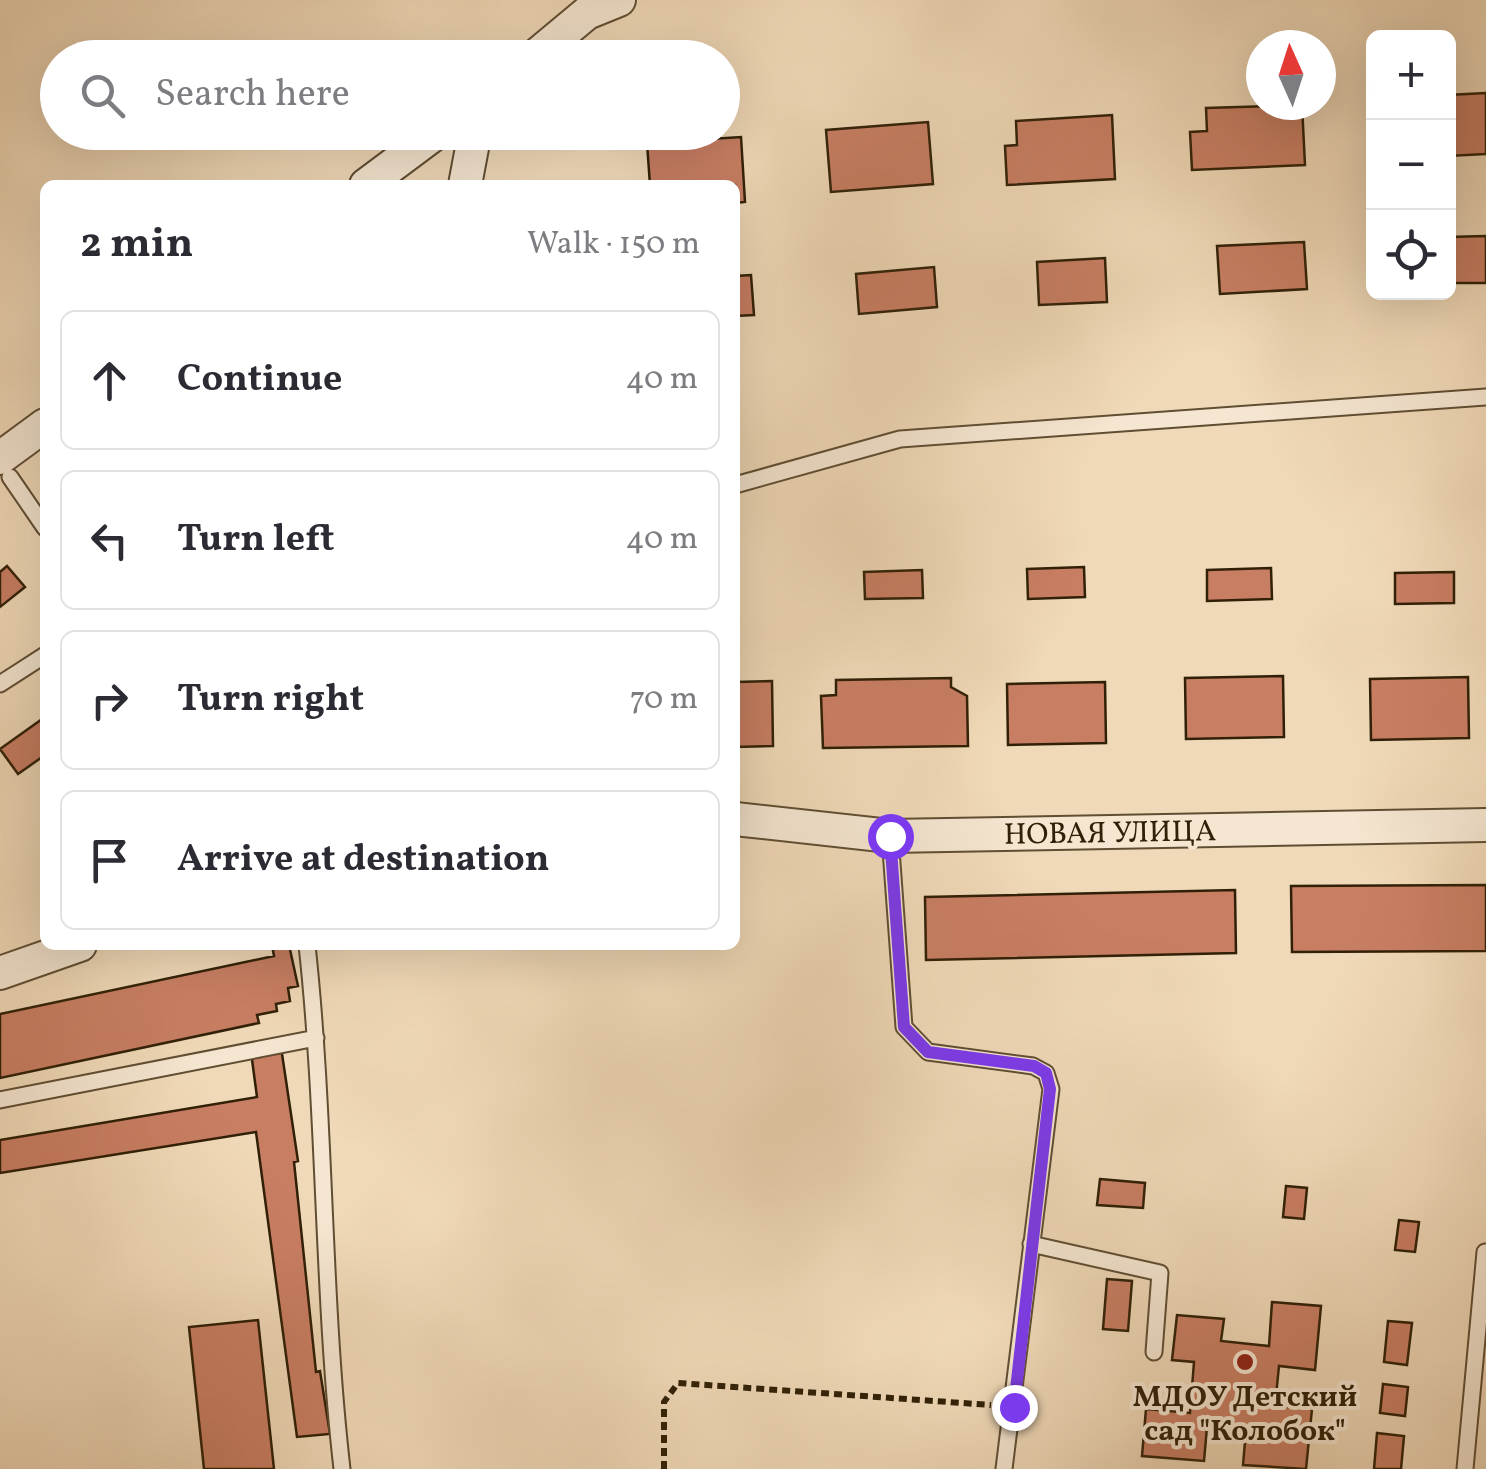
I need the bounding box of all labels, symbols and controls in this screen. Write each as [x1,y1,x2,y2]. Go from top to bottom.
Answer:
north arrow [1246,30,1336,120]
map controls [1366,30,1456,300]
button: + [1366,30,1456,120]
search box [40,40,740,150]
icon: search [75,68,130,123]
text: Search here [155,69,350,122]
button: − [1366,120,1456,210]
button: locate [1366,210,1456,300]
text: 2 min [80,216,193,275]
text: Walk · 150 m [527,223,700,267]
icon: ahead [82,353,137,408]
text: Continue [177,354,342,407]
text: 40 m [626,358,698,402]
icon: left [82,513,137,568]
text: Turn left [177,514,334,567]
text: 40 m [626,518,698,562]
icon: right [82,673,137,728]
text: Turn right [177,674,364,727]
text: 70 m [630,678,698,722]
street label: НОВАЯ УЛИЦА [1003,811,1217,857]
route start [868,814,914,860]
icon: arrive [82,833,137,888]
text: Arrive at destination [177,834,550,887]
marker: МДОУ Детский сад "Колобок" [1234,1351,1256,1373]
place label: МДОУ Детский сад "Колобок" [1133,1377,1357,1453]
route end [992,1385,1038,1431]

